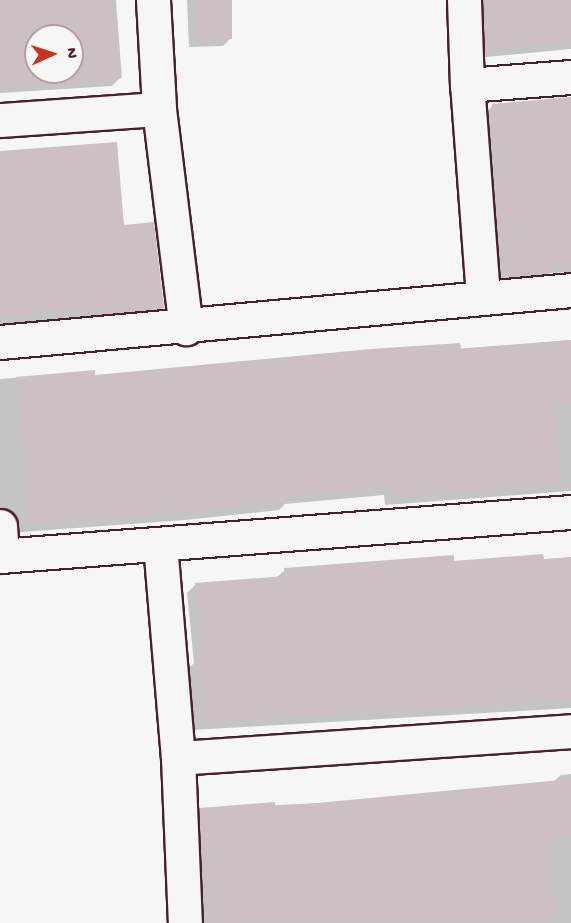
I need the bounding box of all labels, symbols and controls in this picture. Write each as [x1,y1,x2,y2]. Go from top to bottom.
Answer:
north arrow [24,24,84,84]
text: N [61,47,80,59]

